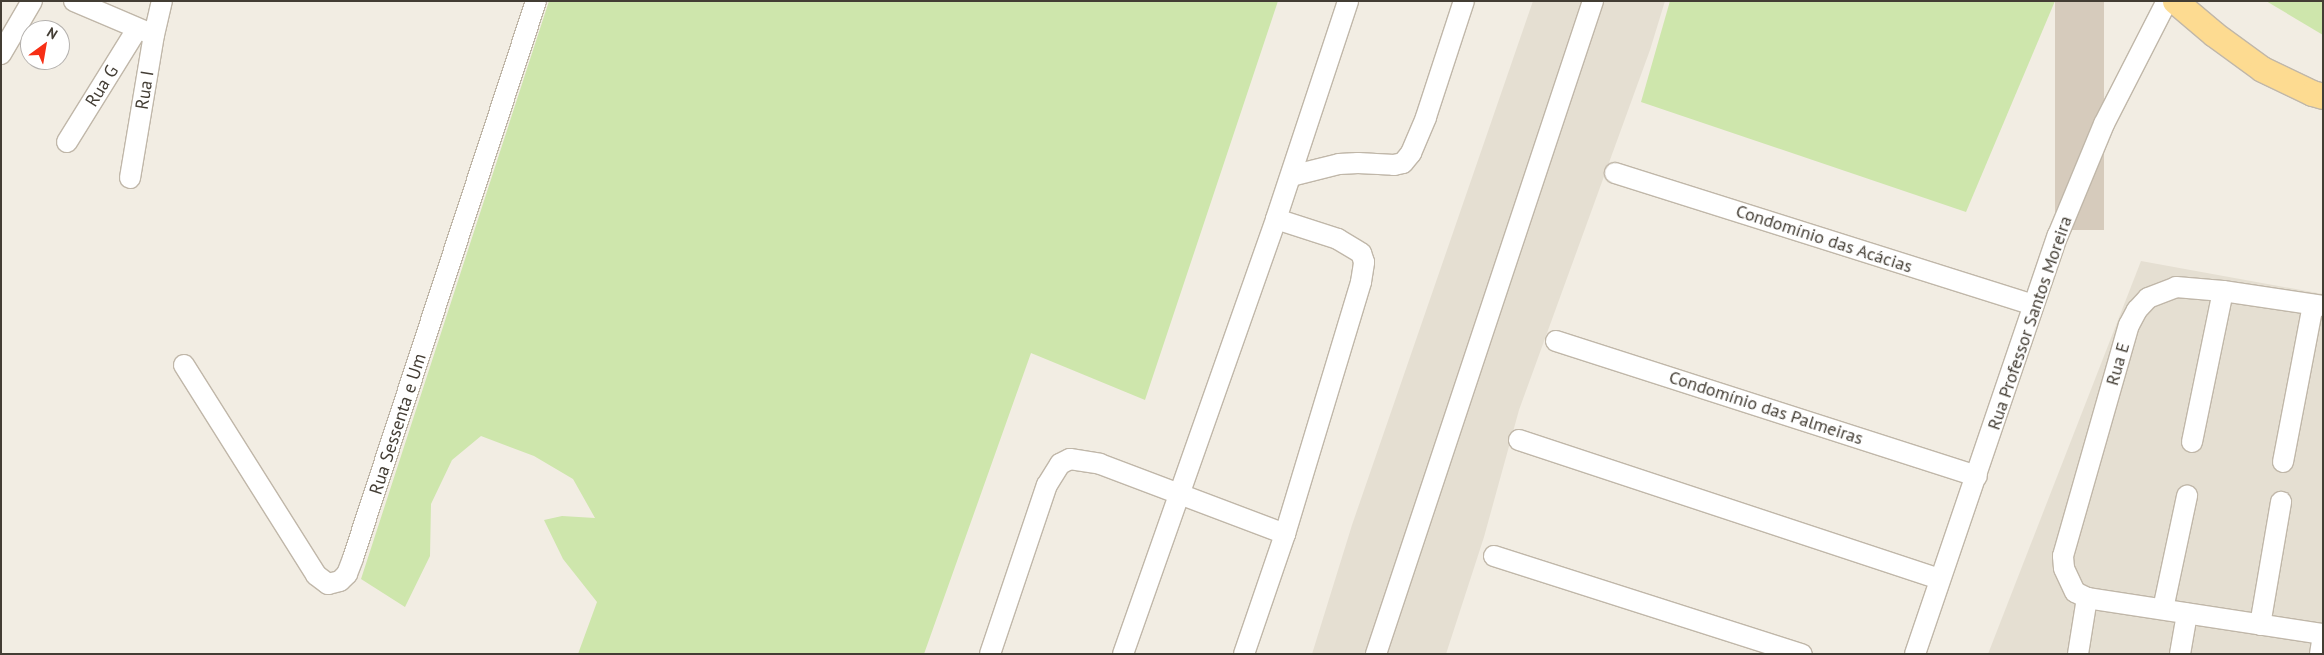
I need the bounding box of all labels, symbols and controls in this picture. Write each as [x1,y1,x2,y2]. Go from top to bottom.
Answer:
north arrow [20,20,70,70]
text: N [44,23,61,43]
street label: Rua G [81,61,123,111]
street label: Rua I [131,69,159,111]
street label: Condomínio das Acácias [1733,200,1915,278]
street label: Rua Professor Santos Moreira [1983,213,2077,433]
street label: Rua E [2102,340,2134,388]
street label: Rua Sessenta e Um [365,351,431,497]
street label: Condomínio das Palmeiras [1666,366,1866,450]

